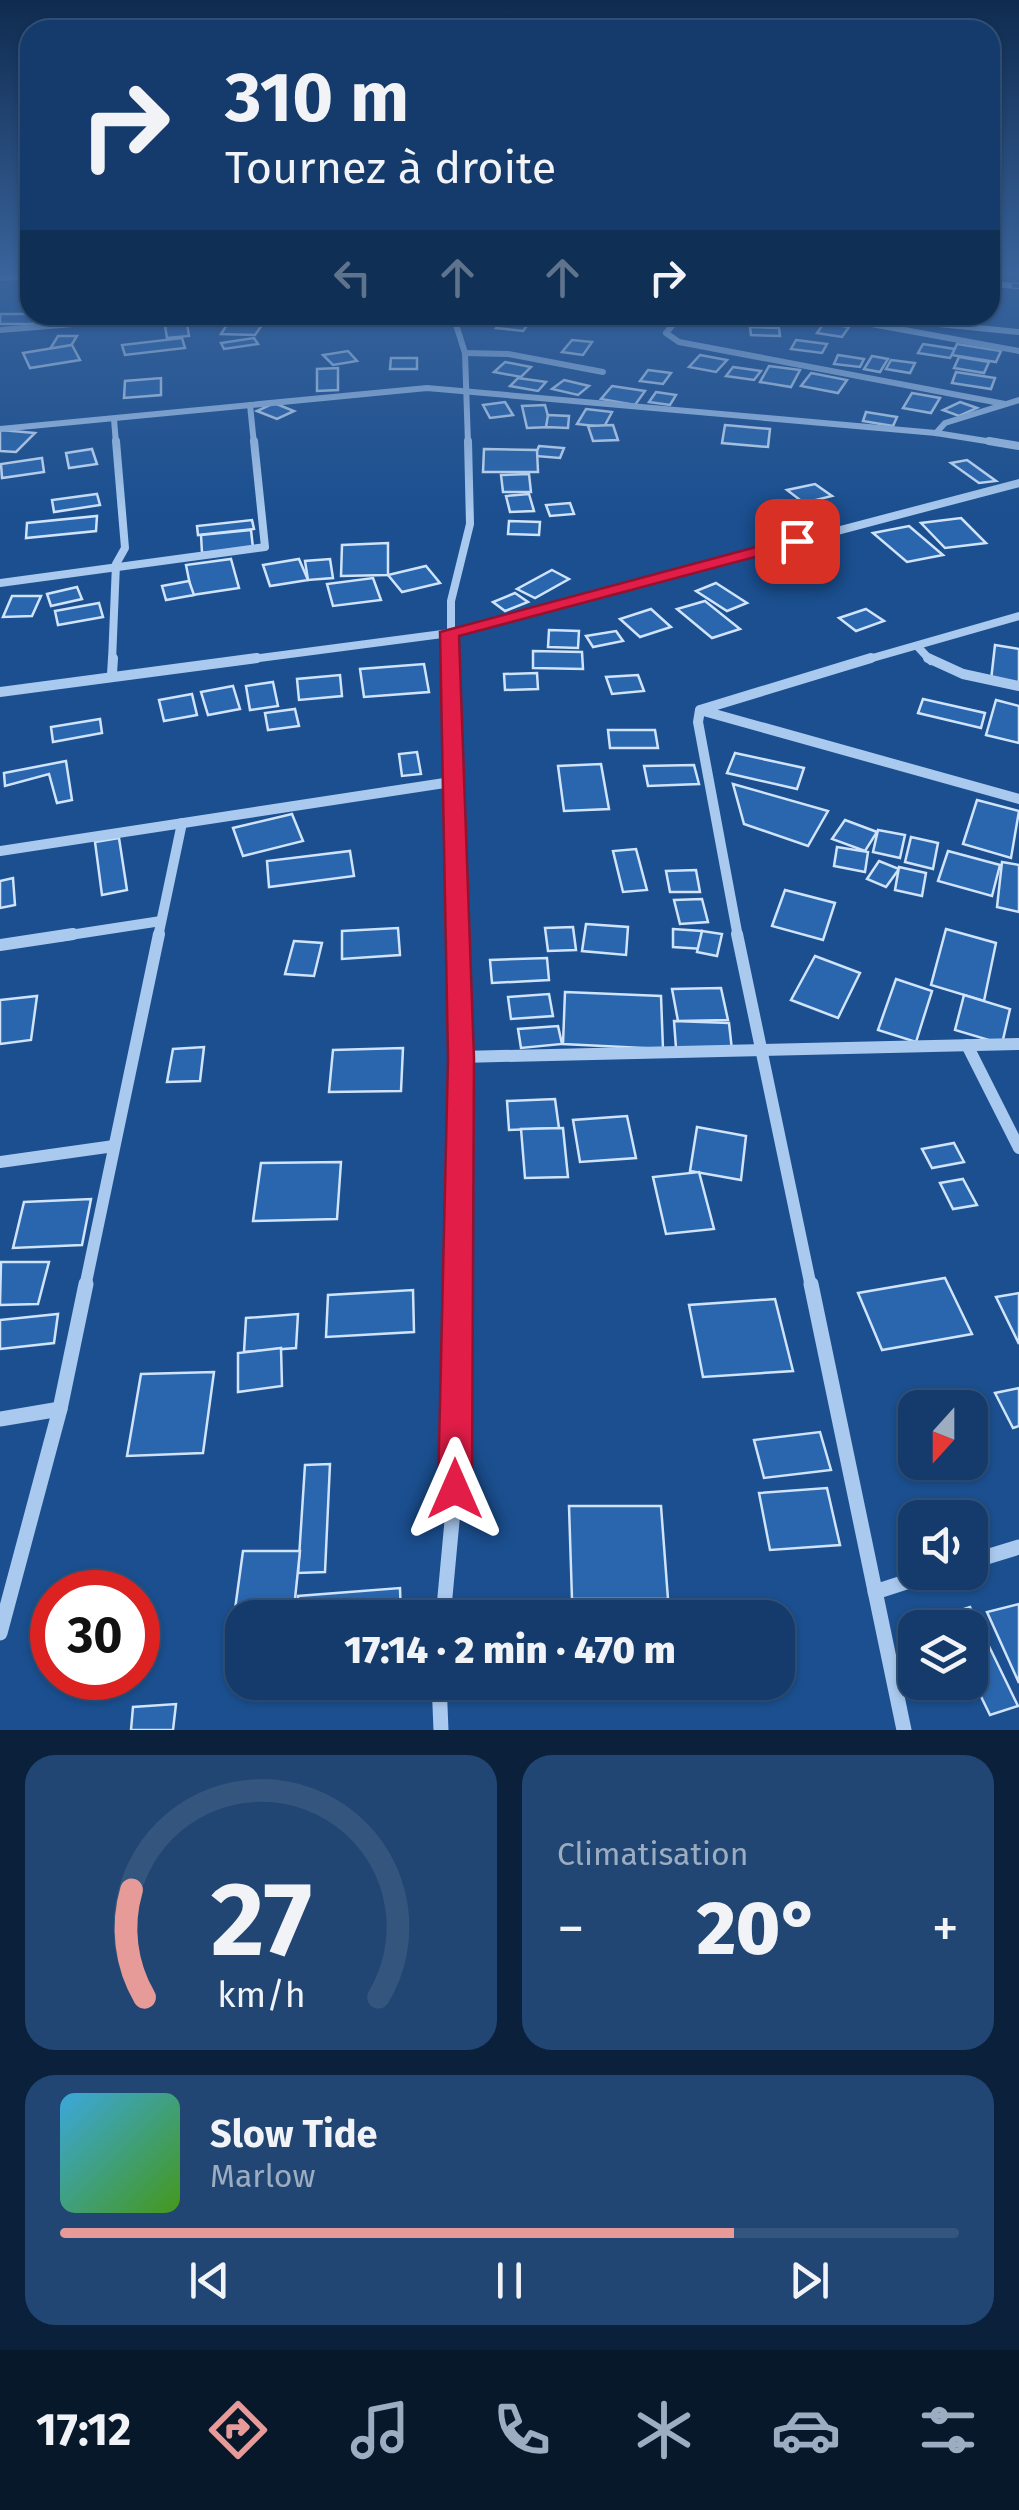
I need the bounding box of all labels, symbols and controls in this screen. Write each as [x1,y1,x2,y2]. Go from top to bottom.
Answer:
text: 310 m [225,56,409,140]
icon: right [60,60,190,190]
text: Tournez à droite [225,141,556,195]
icon: left [325,250,380,305]
icon: ahead [430,250,485,305]
icon: ahead [535,250,590,305]
icon: right [640,250,695,305]
pin [755,499,840,584]
icon: arrive [770,514,825,569]
north arrow [898,1390,988,1480]
map controls [898,1390,988,1700]
position arrow [403,1437,507,1541]
button: sound [898,1500,988,1590]
speed limit sign: 30 [30,1570,160,1700]
button: layers [898,1610,988,1700]
text: 17:14 · 2 min · 470 m [344,1627,676,1673]
text: Climatisation [557,1835,748,1873]
text: 27 [210,1858,312,1983]
text: 20° [697,1884,819,1974]
text: − [557,1896,585,1962]
text: + [932,1896,959,1962]
text: km/h [217,1974,305,2016]
text: Slow Tide [210,2111,378,2157]
text: Marlow [210,2157,316,2195]
icon: previous [182,2253,237,2308]
icon: pause [482,2253,537,2308]
icon: next [782,2253,837,2308]
icon: directions [203,2395,273,2465]
icon: music [345,2395,415,2465]
icon: phone [487,2395,557,2465]
icon: climate [629,2395,699,2465]
icon: car [771,2395,841,2465]
icon: filters [913,2395,983,2465]
text: 17:12 [36,2403,131,2457]

